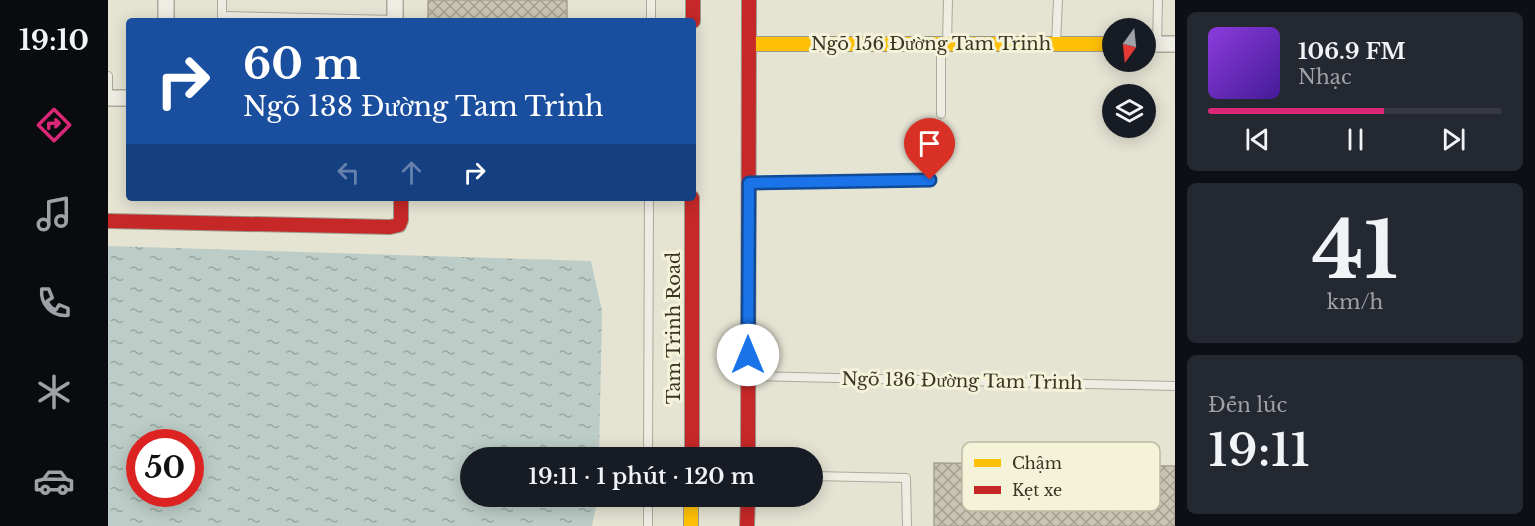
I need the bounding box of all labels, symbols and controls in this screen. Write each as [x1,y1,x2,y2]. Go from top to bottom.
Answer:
north arrow [1102,18,1156,72]
map controls [1102,18,1156,138]
text: 19:10 [19,24,89,57]
street label: Ngõ 156 Đường Tam Trinh [811,33,1051,55]
text: 60 m [243,38,361,90]
text: 106.9 FM [1298,38,1406,65]
icon: right [144,42,222,120]
text: Nhạc [1298,65,1352,89]
button: layers [1102,84,1156,138]
text: Ngõ 138 Đường Tam Trinh [243,90,604,123]
icon: directions [33,104,75,146]
pin [904,118,955,180]
icon: previous [1241,123,1274,156]
icon: pause [1339,123,1372,156]
icon: next [1437,123,1470,156]
icon: arrive [913,127,946,160]
icon: left [332,156,365,189]
icon: ahead [395,156,428,189]
icon: right [458,156,491,189]
icon: music [33,193,75,235]
text: 41 [1312,202,1398,299]
street label: Tam Trinh Road [663,252,685,404]
icon: phone [33,282,75,324]
text: km/h [1327,290,1383,314]
position arrow [716,323,780,387]
street label: Ngõ 136 Đường Tam Trinh [841,368,1083,394]
icon: climate [33,371,75,413]
text: Đến lúc [1208,393,1287,417]
text: 19:11 [1208,422,1310,478]
speed limit sign: 50 [126,429,204,507]
legend [962,442,1160,511]
text: Chậm [1012,453,1062,473]
icon: car [33,460,75,502]
text: 19:11 · 1 phút · 120 m [528,463,755,490]
text: Kẹt xe [1012,480,1062,500]

